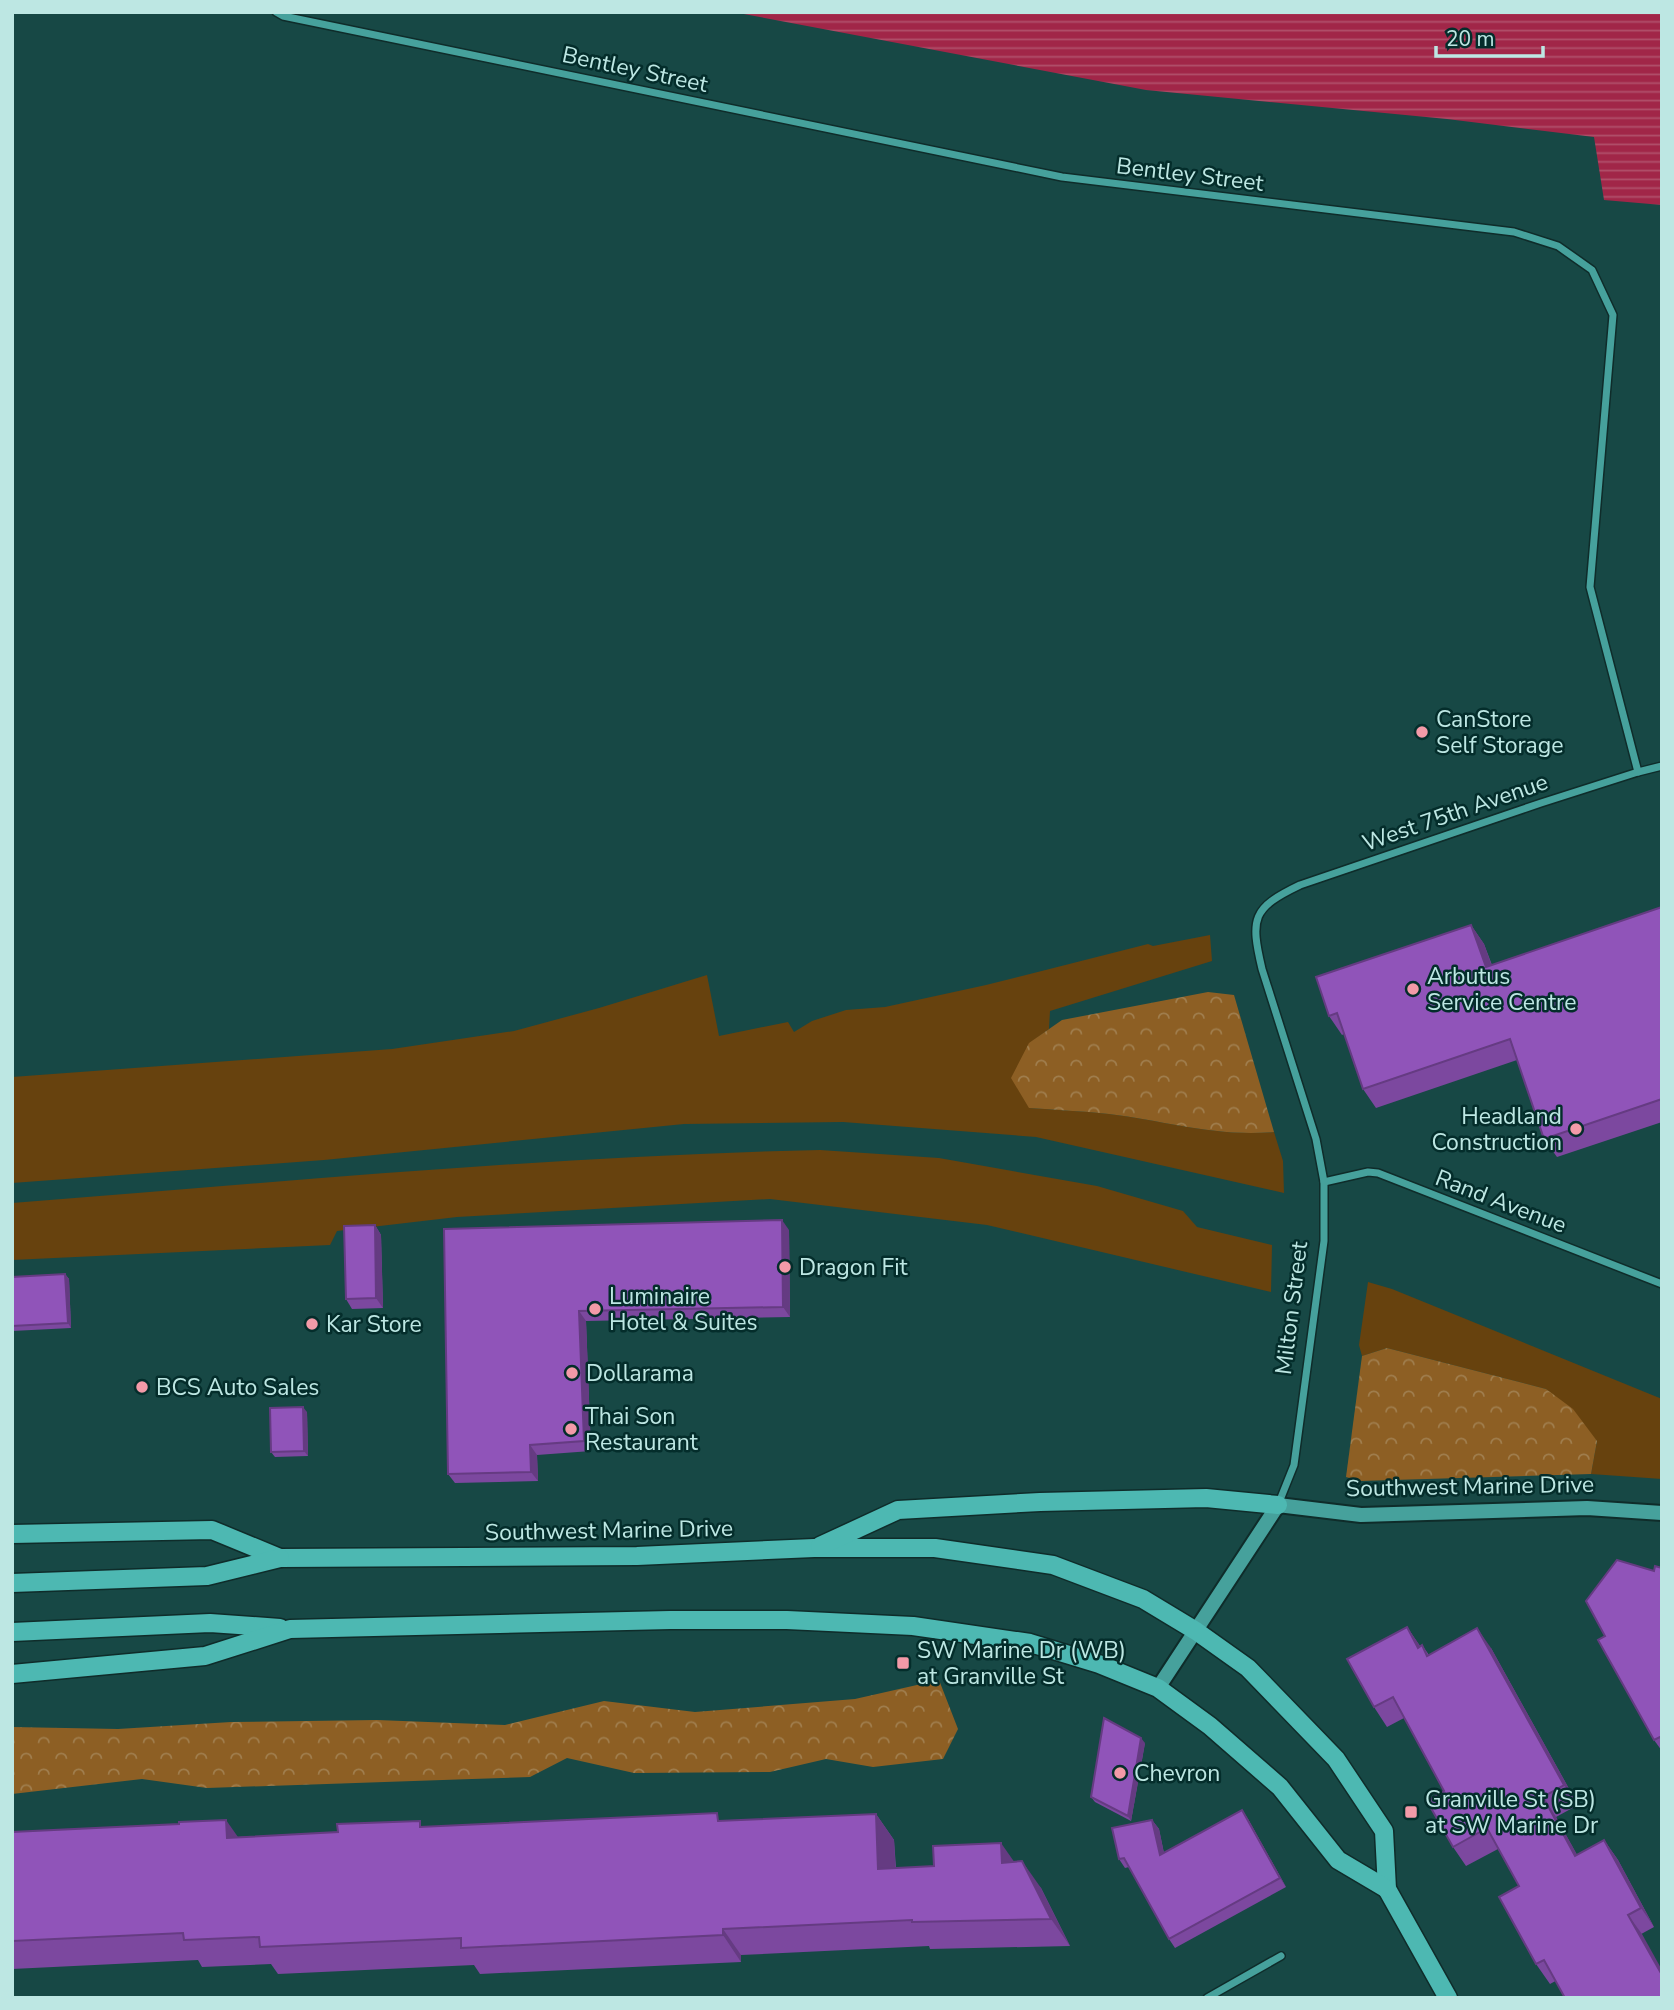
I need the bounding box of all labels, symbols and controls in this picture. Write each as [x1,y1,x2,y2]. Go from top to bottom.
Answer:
scale bar [1436,14,1543,58]
text: 20 m [1446,25,1495,53]
street label: Bentley Street [559,39,712,100]
street label: Bentley Street [1115,150,1266,199]
place label: CanStore Self Storage [1436,704,1563,761]
marker: CanStore Self Storage [1414,724,1430,740]
street label: West 75th Avenue [1358,766,1552,859]
place label: Arbutus Service Centre [1427,961,1576,1018]
marker: Arbutus Service Centre [1405,981,1421,997]
place label: Headland Construction [1431,1101,1562,1158]
marker: Headland Construction [1568,1121,1584,1137]
street label: Rand Avenue [1431,1162,1571,1241]
street label: Milton Street [1268,1239,1315,1376]
place label: Dragon Fit [799,1252,909,1283]
marker: Dragon Fit [777,1259,793,1275]
place label: Luminaire Hotel & Suites [609,1281,758,1338]
marker: Luminaire Hotel & Suites [587,1301,603,1317]
place label: Kar Store [326,1309,422,1340]
marker: Kar Store [304,1316,320,1332]
place label: Dollarama [586,1358,694,1389]
marker: Dollarama [564,1365,580,1381]
place label: BCS Auto Sales [156,1372,319,1403]
marker: BCS Auto Sales [134,1379,150,1395]
place label: Thai Son Restaurant [585,1401,699,1458]
marker: Thai Son Restaurant [563,1421,579,1437]
street label: Southwest Marine Drive [1346,1469,1594,1504]
street label: Southwest Marine Drive [485,1513,733,1548]
place label: SW Marine Dr (WB) at Granville St [917,1635,1126,1692]
marker: SW Marine Dr (WB) at Granville St [895,1655,911,1671]
place label: Chevron [1134,1758,1220,1789]
marker: Chevron [1112,1765,1128,1781]
place label: Granville St (SB) at SW Marine Dr [1425,1784,1599,1841]
marker: Granville St (SB) at SW Marine Dr [1403,1804,1419,1820]

